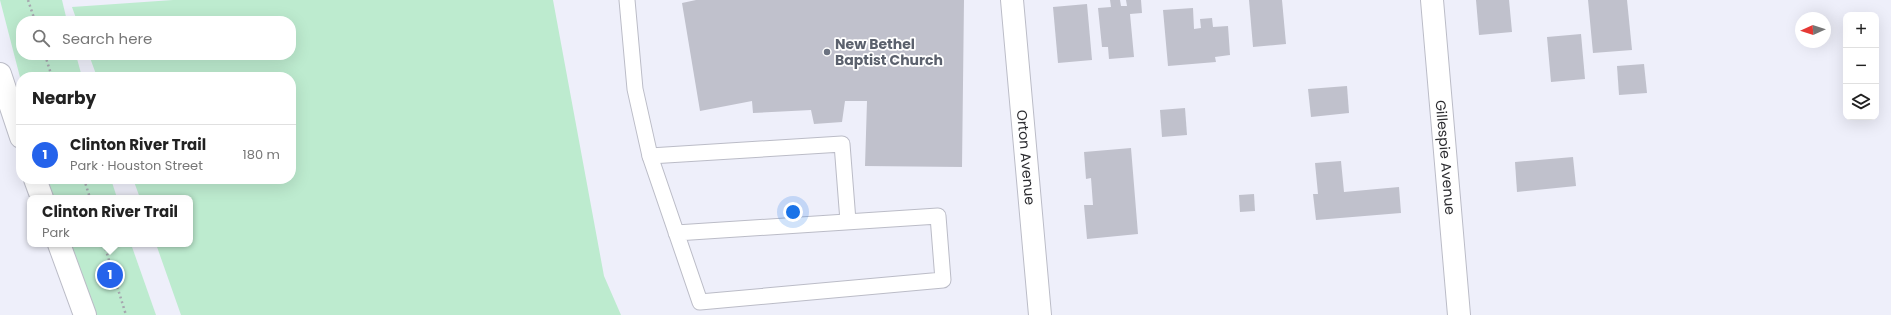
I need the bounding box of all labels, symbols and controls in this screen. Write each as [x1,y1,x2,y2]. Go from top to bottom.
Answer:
north arrow [1795,12,1831,48]
map controls [1843,12,1879,120]
button: + [1843,12,1879,48]
search box [16,16,296,60]
icon: search [30,27,52,49]
text: Search here [62,28,152,49]
place label: New Bethel Baptist Church [835,34,943,70]
marker: New Bethel Baptist Church [822,47,832,57]
button: − [1843,48,1879,84]
button: layers [1843,84,1879,120]
text: Nearby [32,86,96,110]
street label: Gillespie Avenue [1431,99,1460,216]
street label: Orton Avenue [1012,109,1040,206]
text: Clinton River Trail [70,134,206,155]
text: 1 [43,145,47,164]
text: 180 m [243,145,280,164]
text: Park · Houston Street [70,156,203,175]
popup [27,195,193,247]
text: Clinton River Trail [42,201,178,222]
your location [783,202,803,222]
text: Park [42,223,70,242]
pin: 1 [97,260,123,290]

